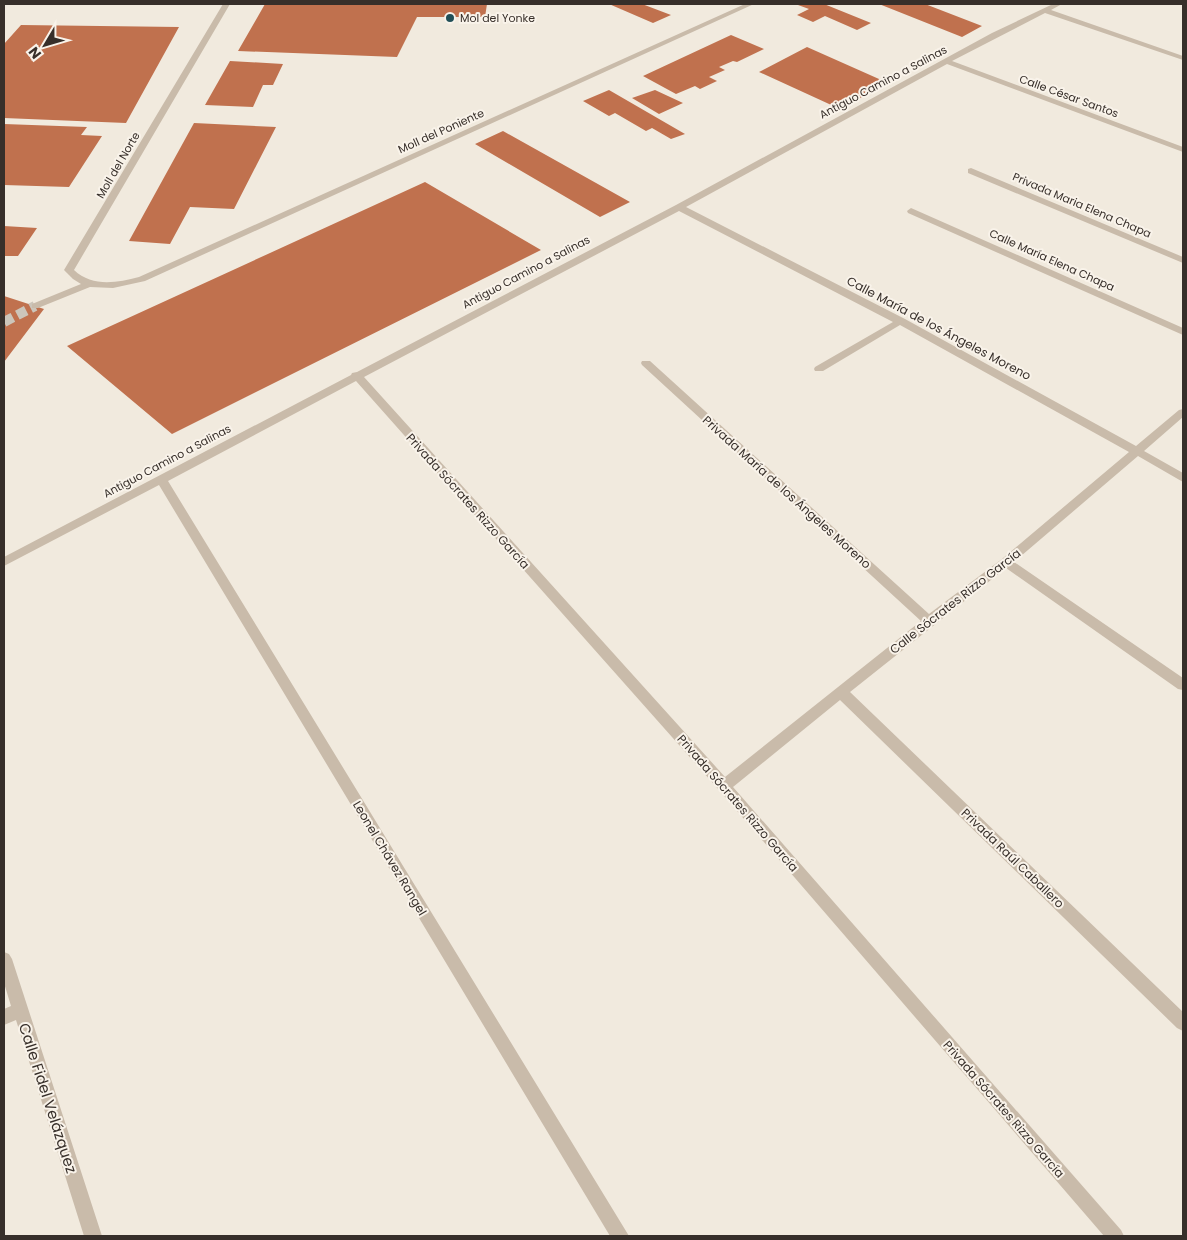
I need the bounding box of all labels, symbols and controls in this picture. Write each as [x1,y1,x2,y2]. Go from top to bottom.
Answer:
place label: Mol del Yonke [460,10,535,26]
marker: Mol del Yonke [444,12,456,24]
north arrow [20,20,70,70]
street label: Antiguo Camino a Salinas [816,41,950,123]
text: N [24,43,46,63]
street label: Calle César Santos [1017,71,1121,121]
street label: Moll del Poniente [395,105,487,157]
street label: Moll del Norte [92,129,144,201]
street label: Privada Maria Elena Chapa [1010,169,1154,241]
street label: Calle María Elena Chapa [987,225,1117,295]
street label: Antiguo Camino a Salinas [459,231,593,313]
street label: Calle María de los Ángeles Moreno [844,272,1034,384]
street label: Privada María de los Ángeles Moreno [699,412,875,573]
street label: Antiguo Camino a Salinas [100,420,234,502]
street label: Privada Sócrates Rizzo García [403,430,533,572]
street label: Calle Sócrates Rizzo García [886,544,1024,658]
street label: Privada Sócrates Rizzo García [674,731,802,875]
street label: Leonel Chávez Rangel [349,797,431,919]
street label: Privada Raúl Caballero [958,804,1068,912]
street label: Calle Fidel Velázquez [14,1020,82,1176]
street label: Privada Sócrates Rizzo García [940,1037,1068,1181]

